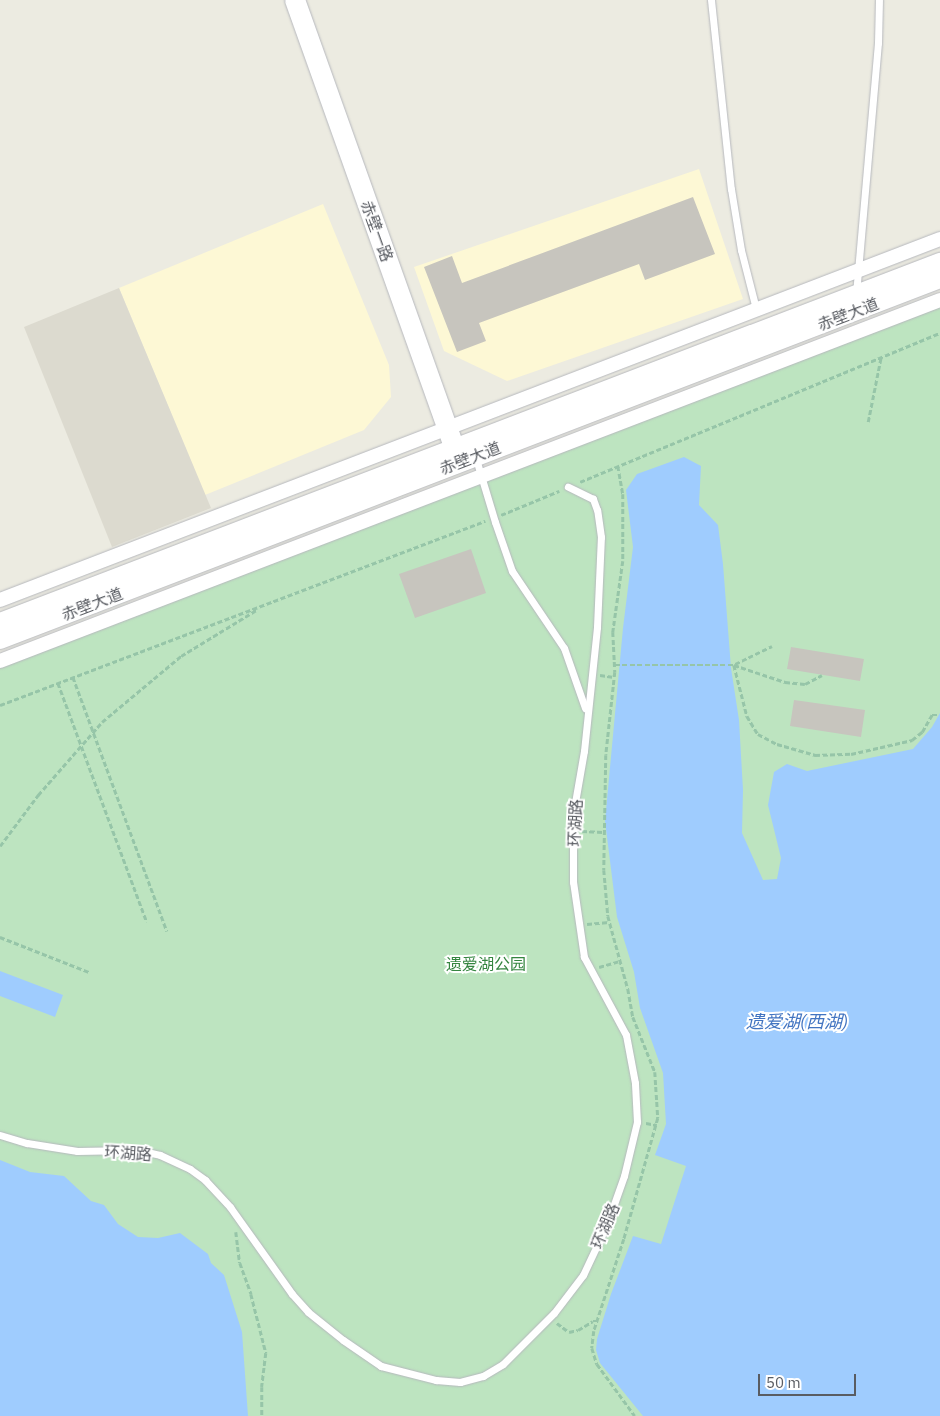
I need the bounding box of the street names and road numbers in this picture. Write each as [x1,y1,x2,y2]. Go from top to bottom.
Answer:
street label: 赤壁一路 [357,198,397,264]
street label: 赤壁大道 [815,294,881,334]
street label: 赤壁大道 [437,438,503,478]
street label: 赤壁大道 [59,584,125,624]
street label: 环湖路 [564,799,586,847]
street label: 环湖路 [103,1142,153,1164]
street label: 环湖路 [587,1200,623,1252]

